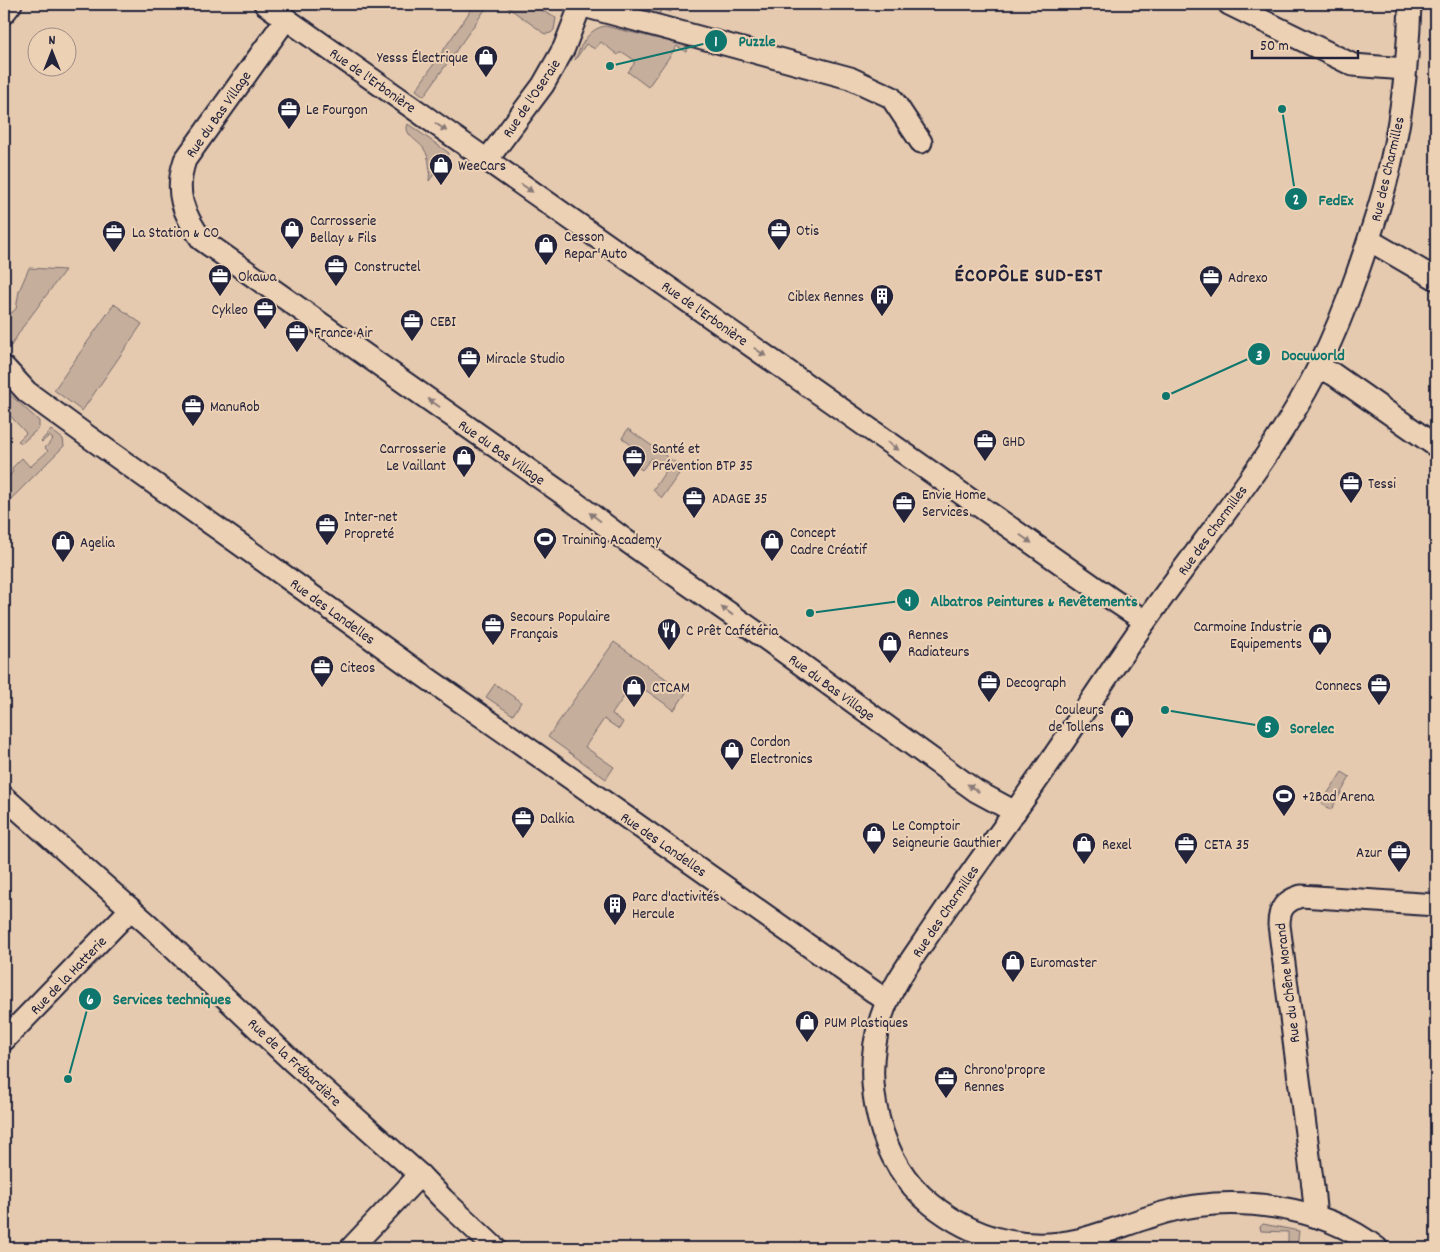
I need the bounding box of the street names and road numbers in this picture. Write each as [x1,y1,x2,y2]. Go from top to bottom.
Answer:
street label: Rue de l'Erbonière [324,44,420,120]
street label: Rue de l'Oseraie [498,55,567,143]
street label: Rue du Bas Village [181,67,258,163]
street label: Rue des Charmilles [1366,115,1412,224]
street label: Rue de l'Erbonière [656,277,752,353]
street label: Rue du Bas Village [453,415,549,492]
street label: Rue des Charmilles [1173,481,1254,581]
street label: Rue des Landelles [285,574,379,651]
street label: Rue du Bas Village [783,650,879,728]
street label: Rue des Landelles [615,808,711,884]
street label: Rue des Charmilles [908,862,986,963]
street label: Rue du Chêne Morand [1271,922,1307,1044]
street label: Rue de la Hatterie [26,932,113,1021]
street label: Rue de la Frébardière [242,1014,346,1113]

